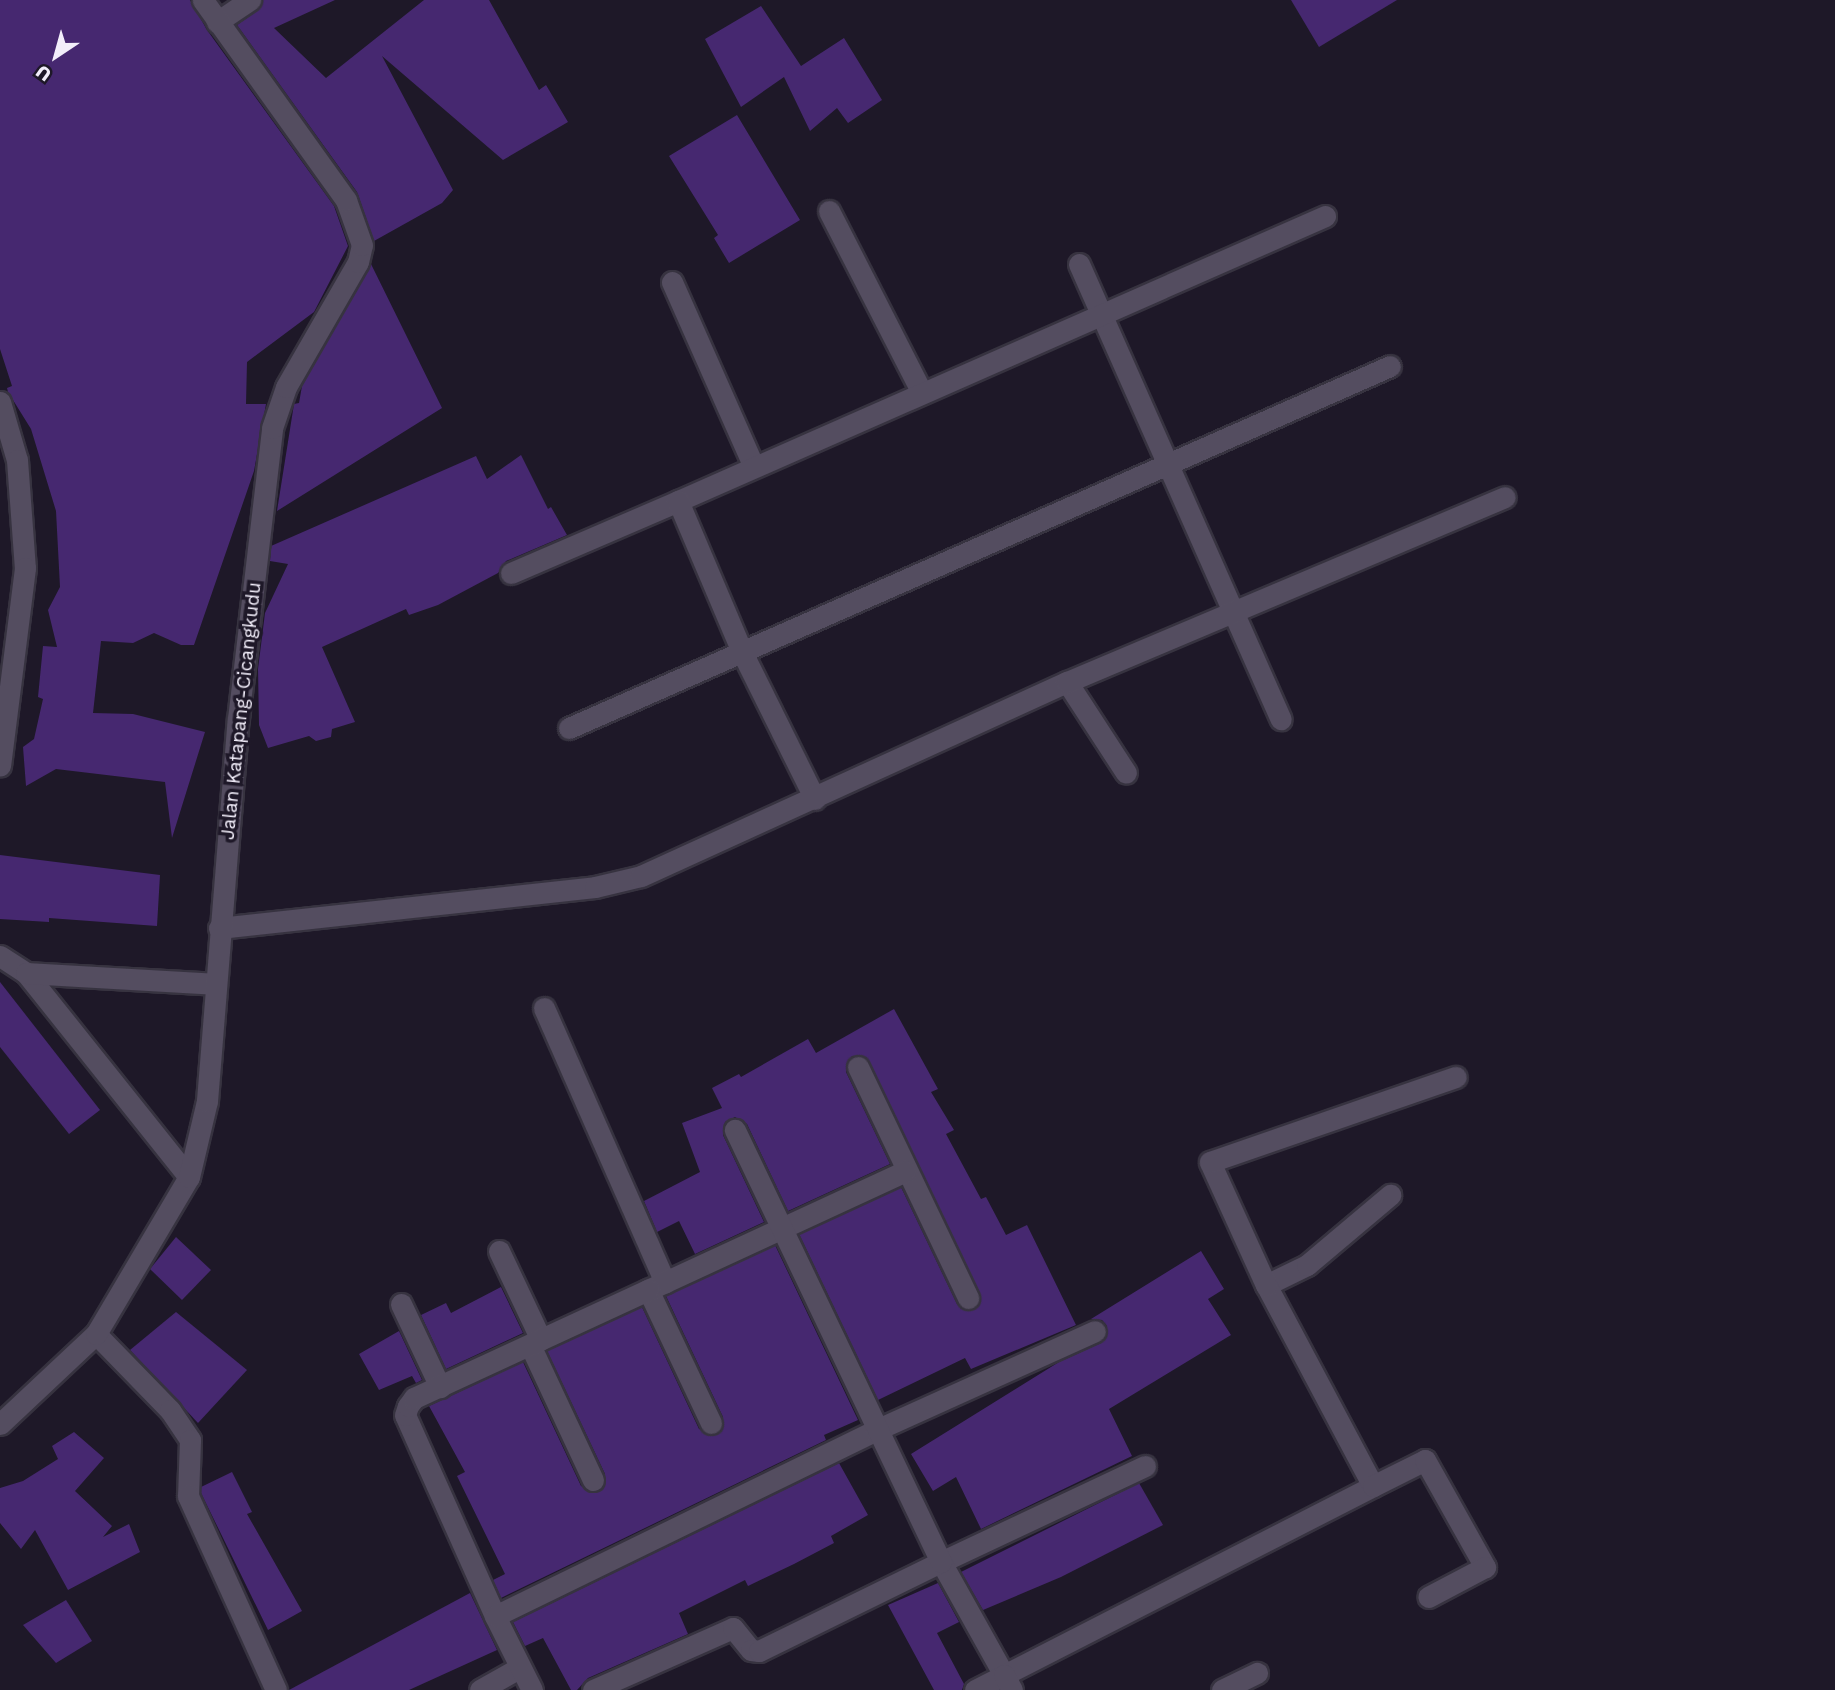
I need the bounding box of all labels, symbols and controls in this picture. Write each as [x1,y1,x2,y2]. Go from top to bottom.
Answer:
north arrow [21,21,91,91]
text: U [31,60,56,87]
street label: Jalan Katapang-Cicangkudu [216,581,266,841]

